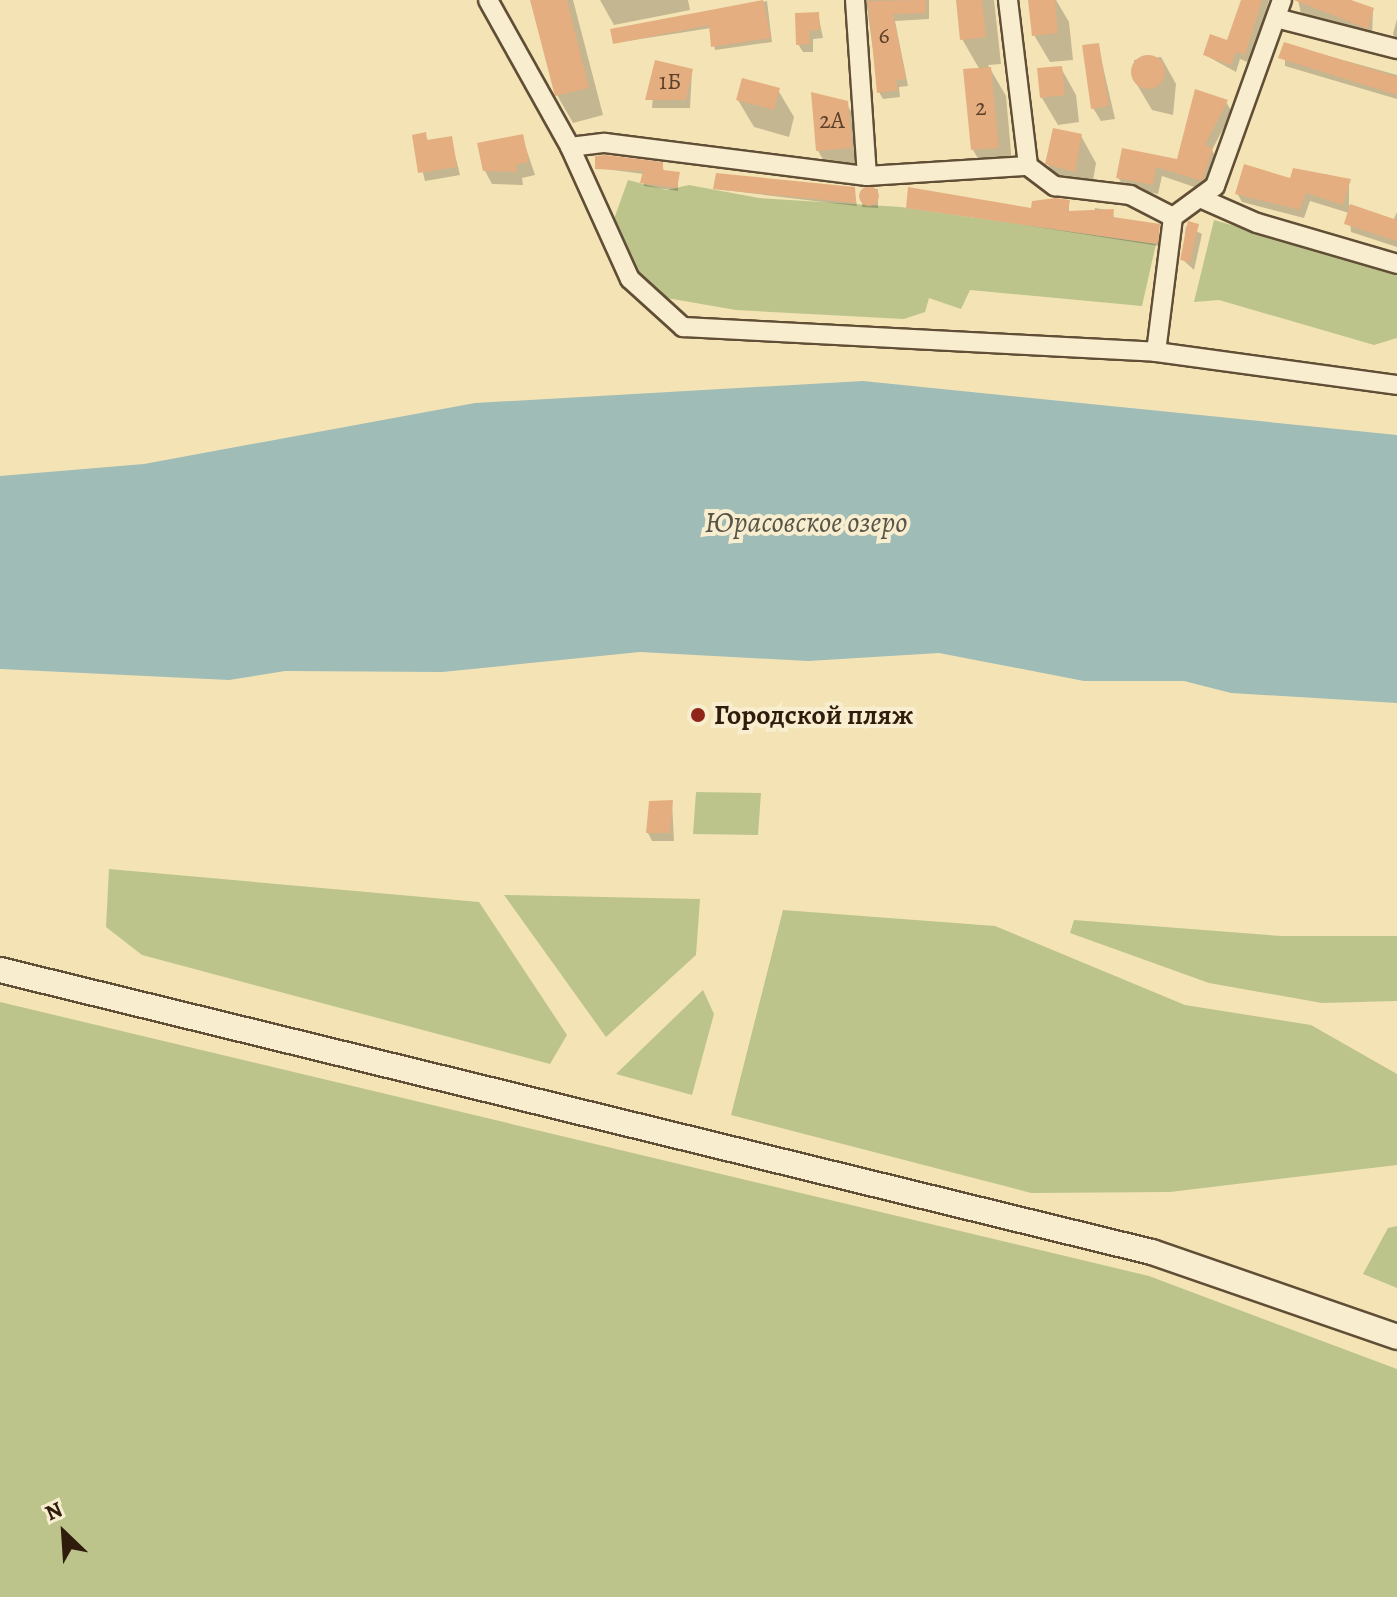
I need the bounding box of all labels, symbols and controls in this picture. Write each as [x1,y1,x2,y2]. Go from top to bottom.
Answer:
house number: 6 [878,22,890,50]
house number: 1Б [659,68,681,96]
house number: 2 [975,94,987,122]
house number: 2А [819,107,845,135]
water label: Юрасовское озеро [705,504,907,540]
place label: Городской пляж [714,698,913,732]
marker: Городской пляж [689,706,707,724]
north arrow [24,1493,104,1573]
text: N [40,1494,67,1528]

